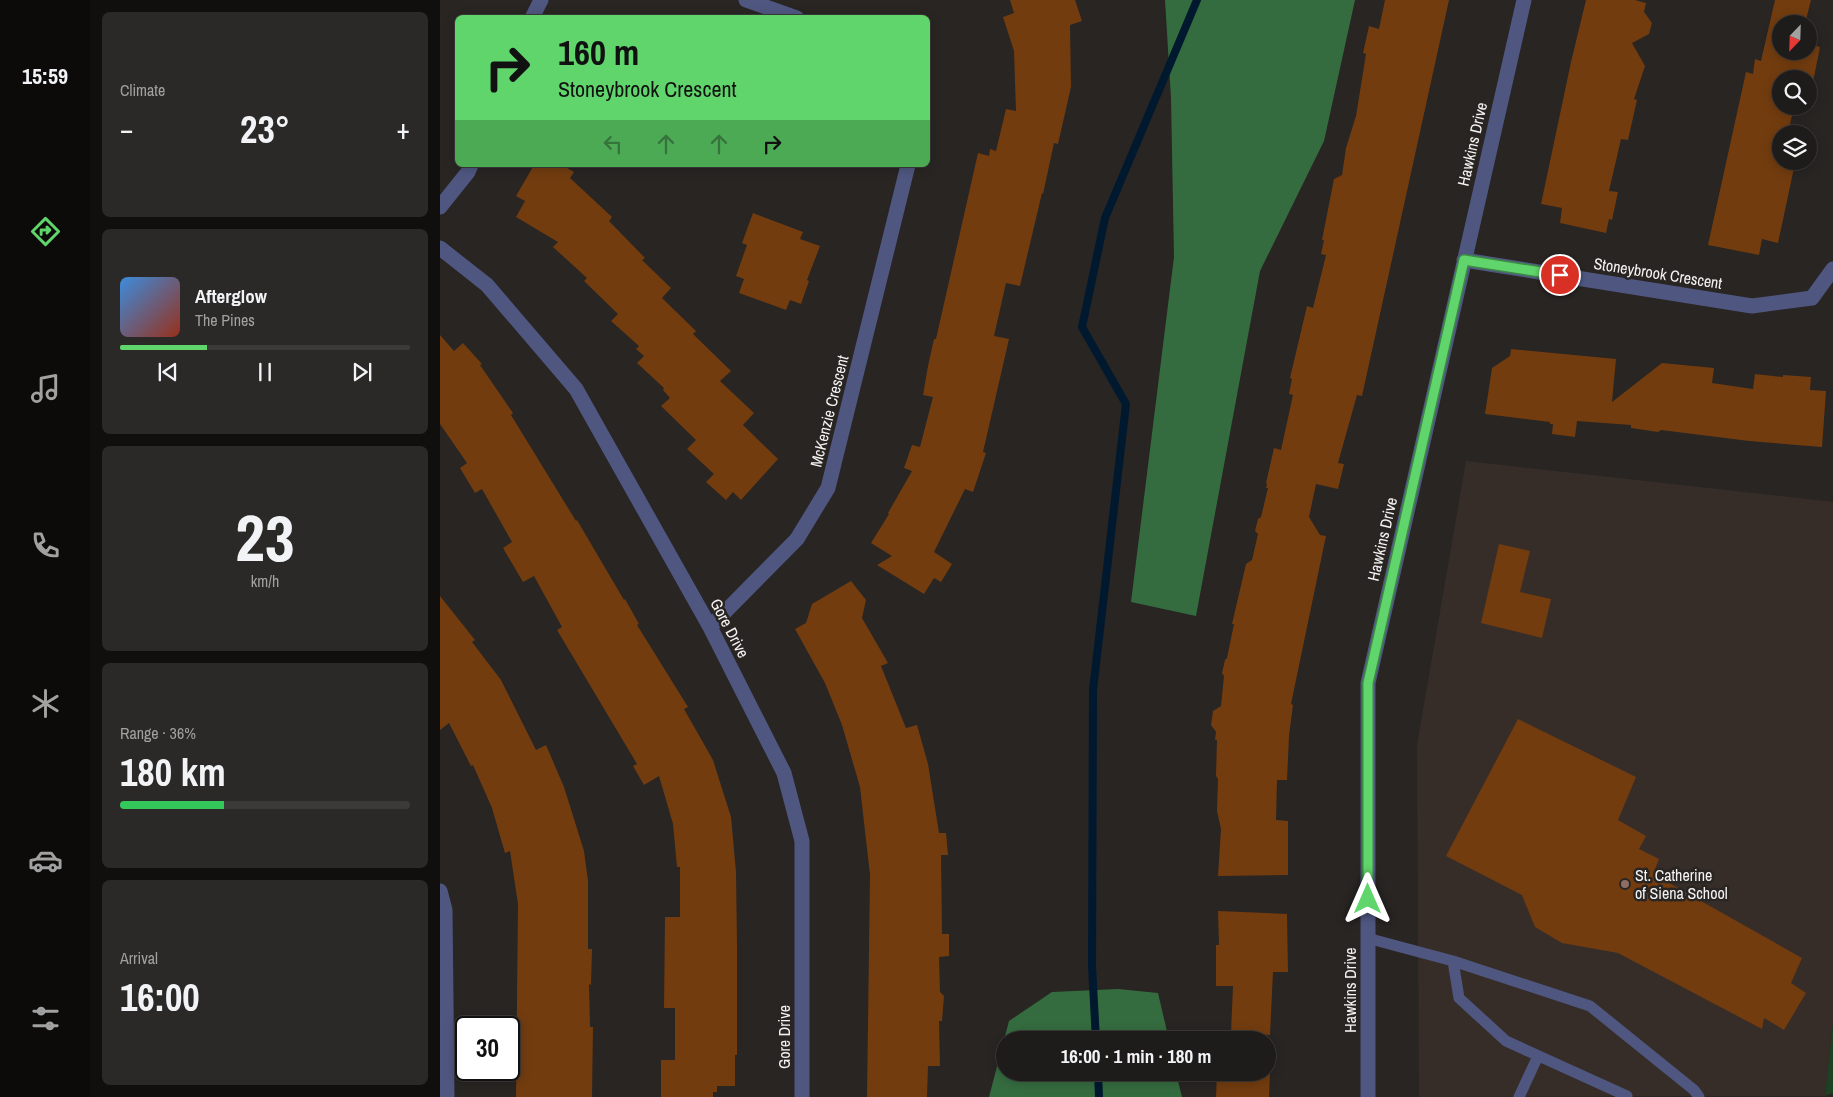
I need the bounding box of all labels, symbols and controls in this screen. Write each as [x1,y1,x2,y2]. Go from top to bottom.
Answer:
north arrow [1772,15,1818,60]
map controls [1772,15,1817,170]
text: 160 m [558,29,639,76]
icon: right [475,35,540,100]
text: 15:59 [22,61,68,91]
button: search [1772,70,1817,115]
text: Stoneybrook Crescent [558,74,737,104]
text: Climate [120,79,165,101]
street label: Hawkins Drive [1452,100,1492,188]
text: 23° [240,104,290,155]
text: − [120,110,133,148]
text: + [397,110,410,148]
button: layers [1772,125,1817,170]
icon: left [599,130,627,158]
icon: ahead [652,130,680,158]
icon: ahead [705,130,733,158]
icon: right [758,130,786,158]
icon: directions [28,214,63,249]
street label: Stoneybrook Crescent [1592,252,1724,294]
pin [1539,254,1581,296]
icon: arrive [1546,261,1574,289]
text: Afterglow [195,283,267,309]
text: The Pines [195,309,255,331]
street label: McKenzie Crescent [804,352,854,469]
icon: previous [154,358,182,386]
icon: pause [251,358,279,386]
icon: next [348,358,376,386]
icon: music [28,371,63,406]
text: 23 [235,494,295,581]
street label: Hawkins Drive [1362,495,1402,583]
icon: phone [28,528,63,563]
text: km/h [251,570,279,592]
street label: Gore Drive [705,595,755,661]
icon: climate [28,686,63,721]
text: Range · 36% [120,722,196,744]
text: 180 km [120,747,226,798]
icon: car [28,843,63,878]
place label: St. Catherine of Siena School [1635,864,1728,904]
position arrow [1341,872,1393,924]
marker: St. Catherine of Siena School [1619,878,1631,890]
text: Arrival [120,947,158,969]
street label: Hawkins Drive [1339,947,1361,1033]
text: 16:00 [120,972,200,1023]
icon: filters [28,1001,63,1036]
street label: Gore Drive [773,1005,795,1069]
speed limit sign: 30 [455,1016,520,1081]
text: 16:00 · 1 min · 180 m [1061,1043,1211,1069]

